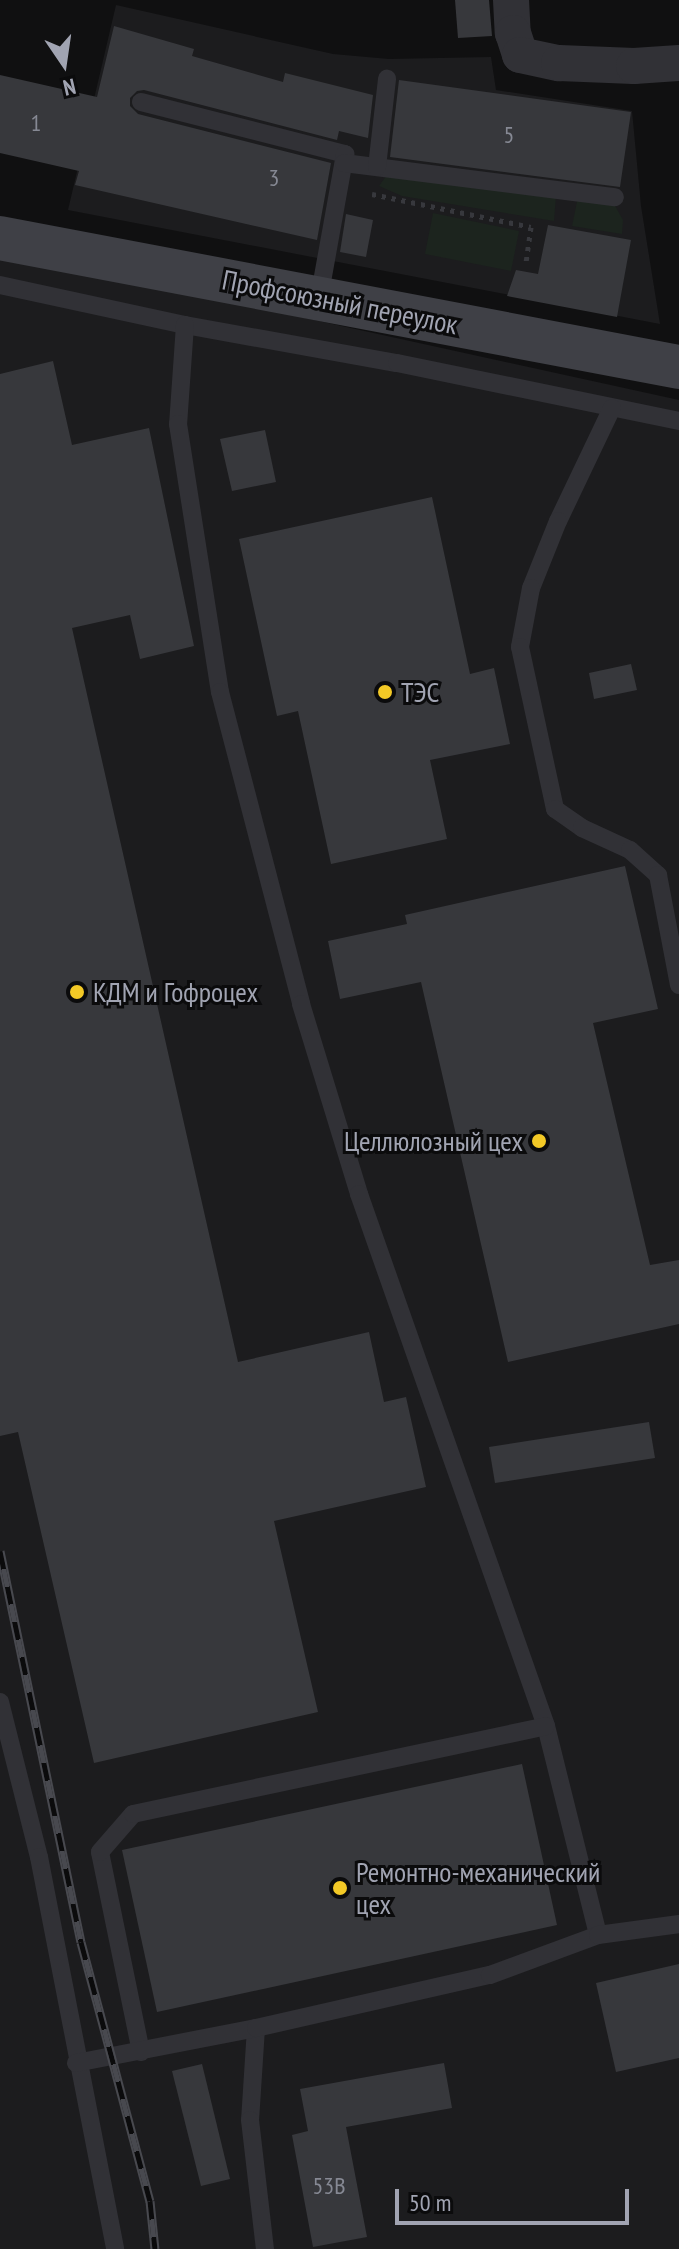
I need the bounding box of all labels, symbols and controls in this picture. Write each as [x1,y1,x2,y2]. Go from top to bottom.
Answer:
north arrow [24,24,104,104]
text: N [60,72,78,102]
house number: 1 [31,109,41,137]
house number: 5 [504,121,514,149]
house number: 3 [269,164,279,192]
street label: Профсоюзный переулок [219,263,461,341]
place label: ТЭС [401,675,439,709]
marker: ТЭС [376,683,394,701]
place label: КДМ и Гофроцех [93,975,258,1009]
marker: КДМ и Гофроцех [68,983,86,1001]
place label: Целлюлозный цех [344,1124,523,1158]
marker: Целлюлозный цех [530,1132,548,1150]
place label: Ремонтно-механический цех [356,1855,600,1921]
marker: Ремонтно-механический цех [331,1879,349,1897]
house number: 53В [313,2172,345,2200]
scale bar [399,2173,633,2223]
text: 50 m [409,2187,451,2218]

